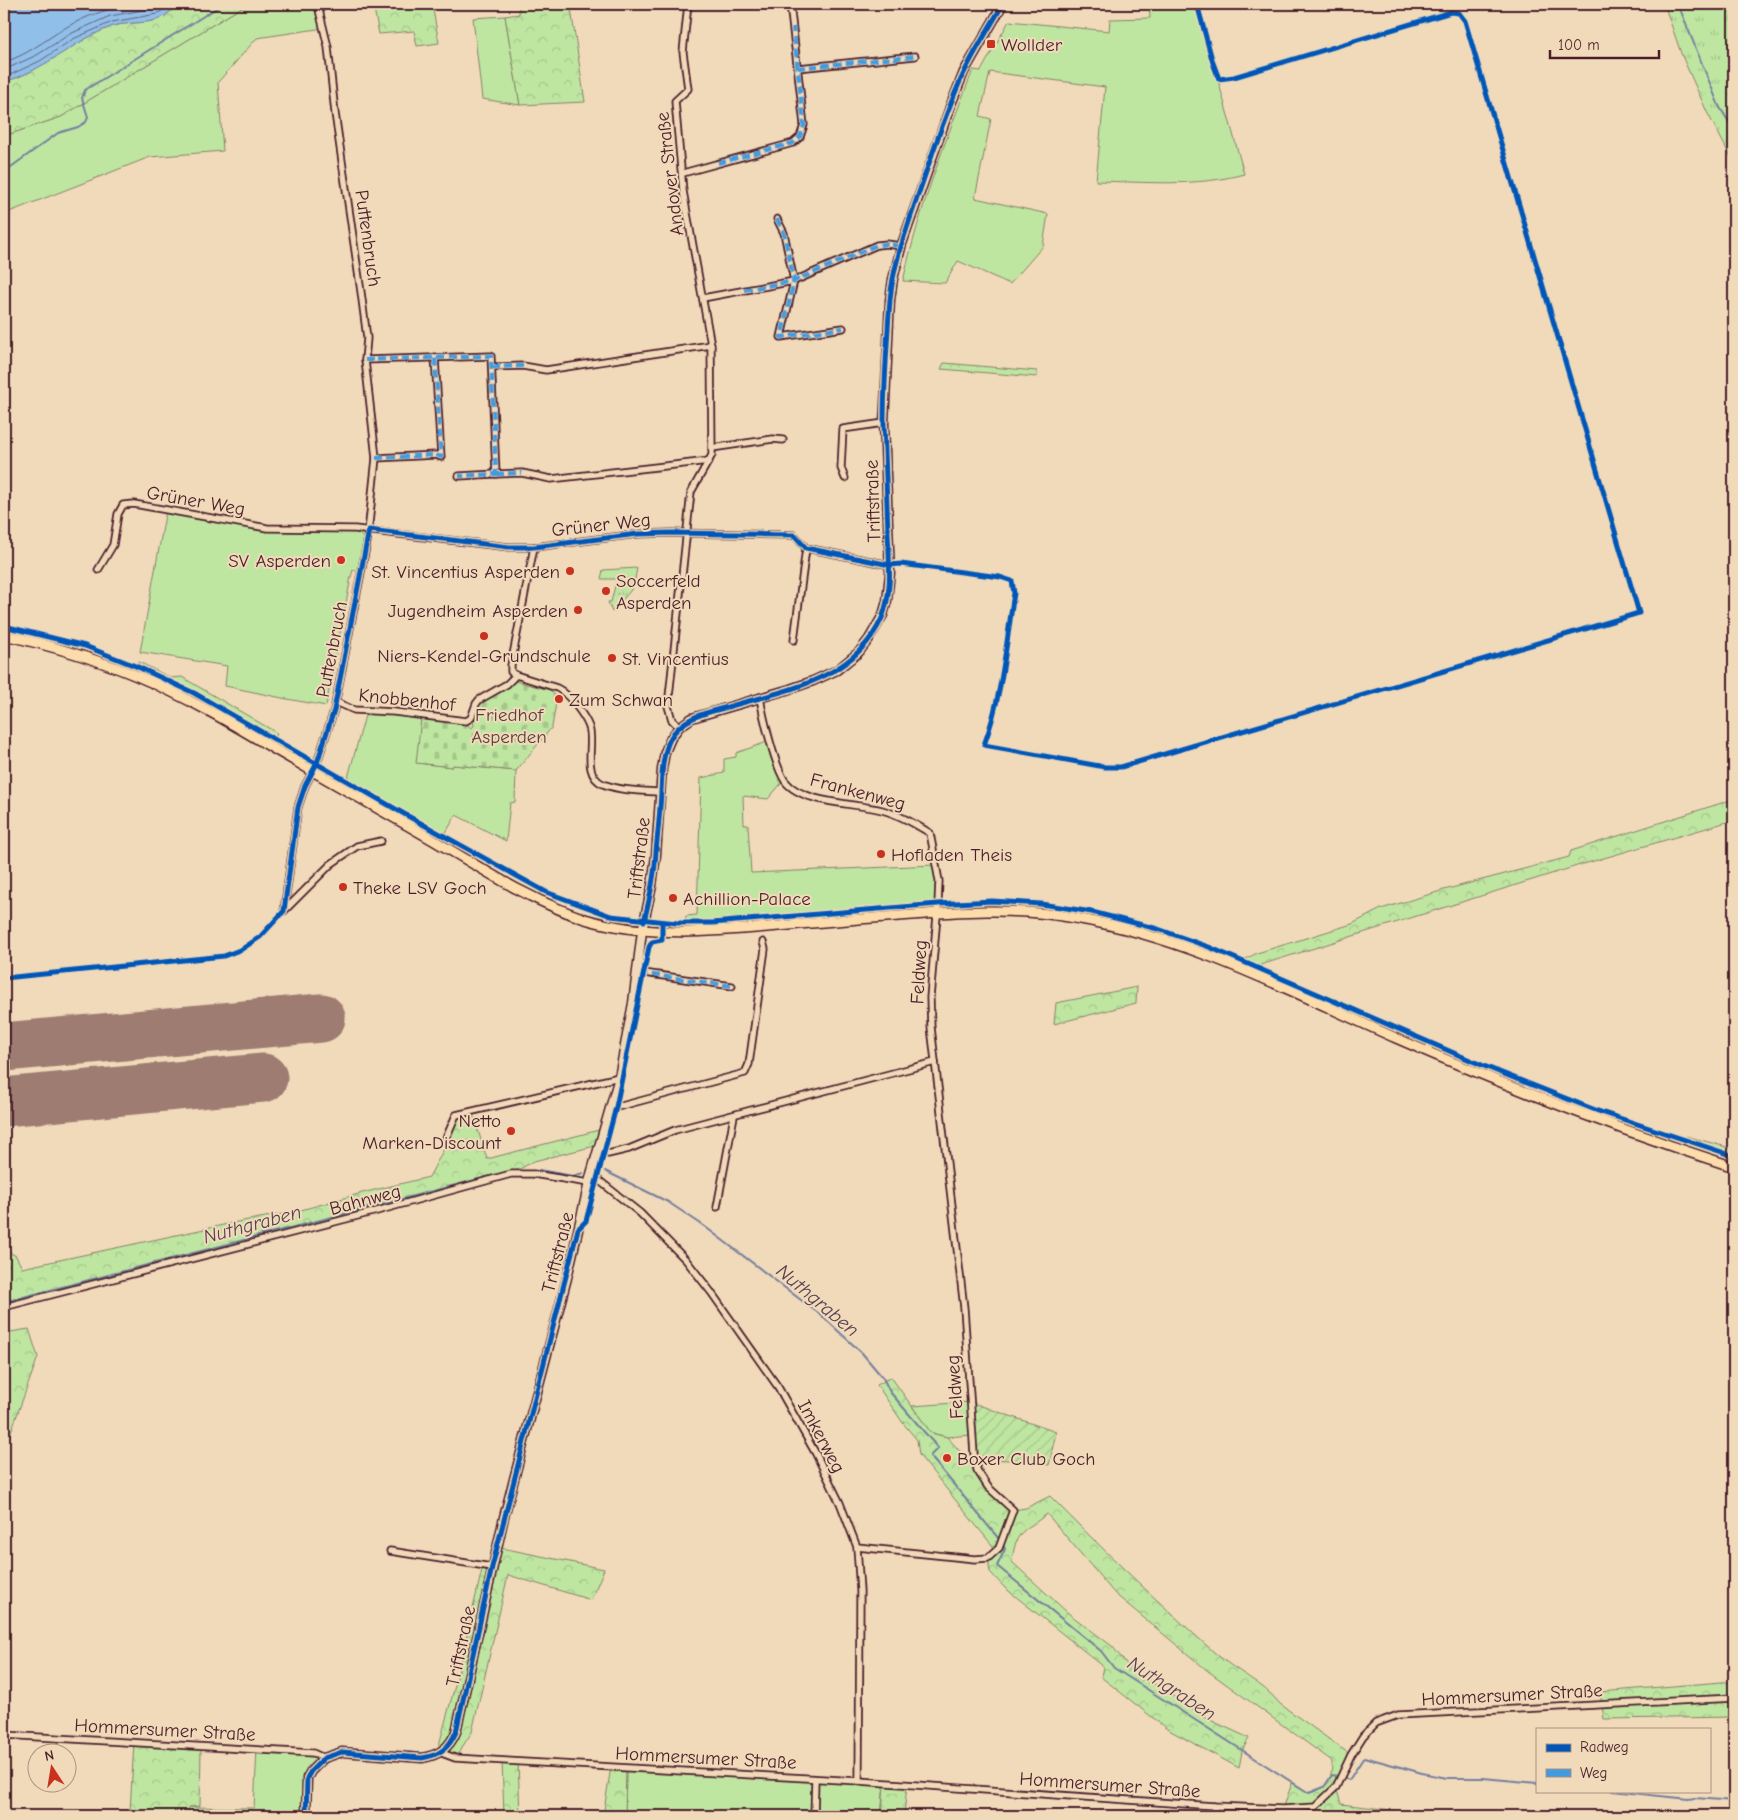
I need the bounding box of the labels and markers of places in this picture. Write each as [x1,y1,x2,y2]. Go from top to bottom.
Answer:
place label: Wollder [1001,34,1063,56]
marker: Wollder [985,38,997,50]
place label: SV Asperden [228,550,331,572]
marker: SV Asperden [335,554,347,566]
place label: St. Vincentius Asperden [371,561,560,583]
marker: St. Vincentius Asperden [564,565,576,577]
place label: Soccerfeld Asperden [616,570,701,614]
marker: Soccerfeld Asperden [600,585,612,597]
place label: Jugendheim Asperden [388,600,568,622]
marker: Jugendheim Asperden [572,604,584,616]
marker: Niers-Kendel-Grundschule [478,630,490,642]
place label: Niers-Kendel-Grundschule [377,645,591,667]
place label: St. Vincentius [622,648,729,670]
marker: St. Vincentius [606,652,618,664]
place label: Zum Schwan [569,689,673,711]
marker: Zum Schwan [553,693,565,705]
place label: Hofladen Theis [891,844,1012,866]
marker: Hofladen Theis [875,848,887,860]
place label: Theke LSV Goch [353,877,487,899]
marker: Theke LSV Goch [337,881,349,893]
place label: Achillion-Palace [683,888,811,910]
marker: Achillion-Palace [667,892,679,904]
place label: Netto Marken-Discount [362,1110,502,1154]
marker: Netto Marken-Discount [505,1125,517,1137]
place label: Boxer Club Goch [957,1448,1095,1470]
marker: Boxer Club Goch [941,1452,953,1464]

